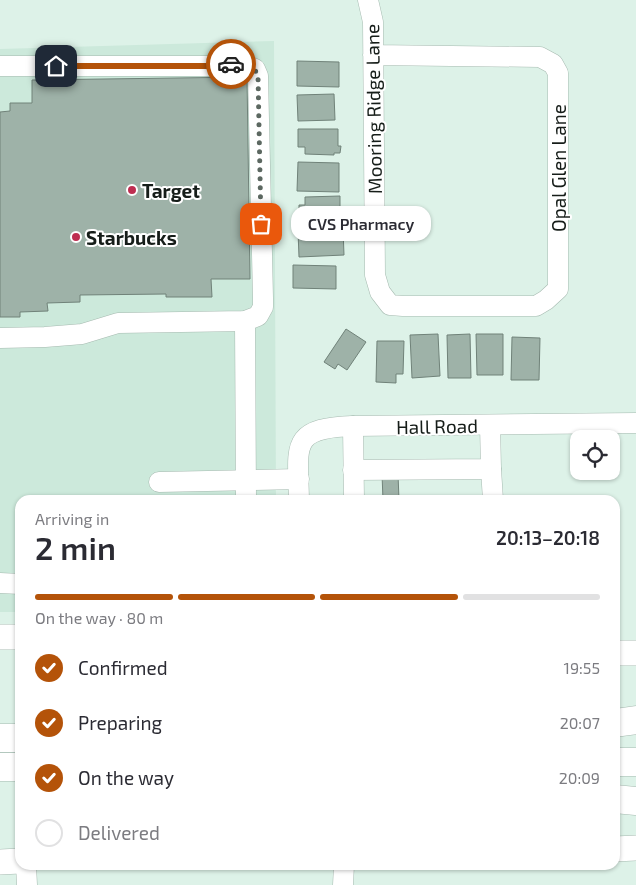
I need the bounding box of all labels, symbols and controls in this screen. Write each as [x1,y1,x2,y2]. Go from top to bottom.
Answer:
street label: Mooring Ridge Lane [360,24,386,194]
courier [206,39,256,89]
pin [35,45,77,87]
icon: car [217,50,245,78]
icon: home [42,52,70,80]
street label: Opal Glen Lane [547,104,570,232]
place label: Target [142,179,200,202]
marker: Target [126,184,138,196]
pin [240,203,282,245]
callout: CVS Pharmacy [291,206,431,242]
icon: bag [247,210,275,238]
text: CVS Pharmacy [308,214,414,233]
place label: Starbucks [86,226,177,249]
marker: Starbucks [70,231,82,243]
street label: Hall Road [396,414,478,438]
map controls [570,430,620,480]
button: locate [570,430,620,480]
text: Arriving in [35,509,109,528]
text: 20:13–20:18 [496,526,600,549]
text: 2 min [35,528,116,566]
text: On the way · 80 m [35,608,163,627]
icon: check [35,654,63,682]
text: Confirmed [78,656,168,679]
text: 19:55 [564,658,600,677]
icon: check [35,709,63,737]
text: Preparing [78,711,162,734]
text: 20:07 [560,713,600,732]
icon: check [35,764,63,792]
text: On the way [78,766,174,789]
text: 20:09 [559,768,600,787]
text: Delivered [78,821,160,844]

